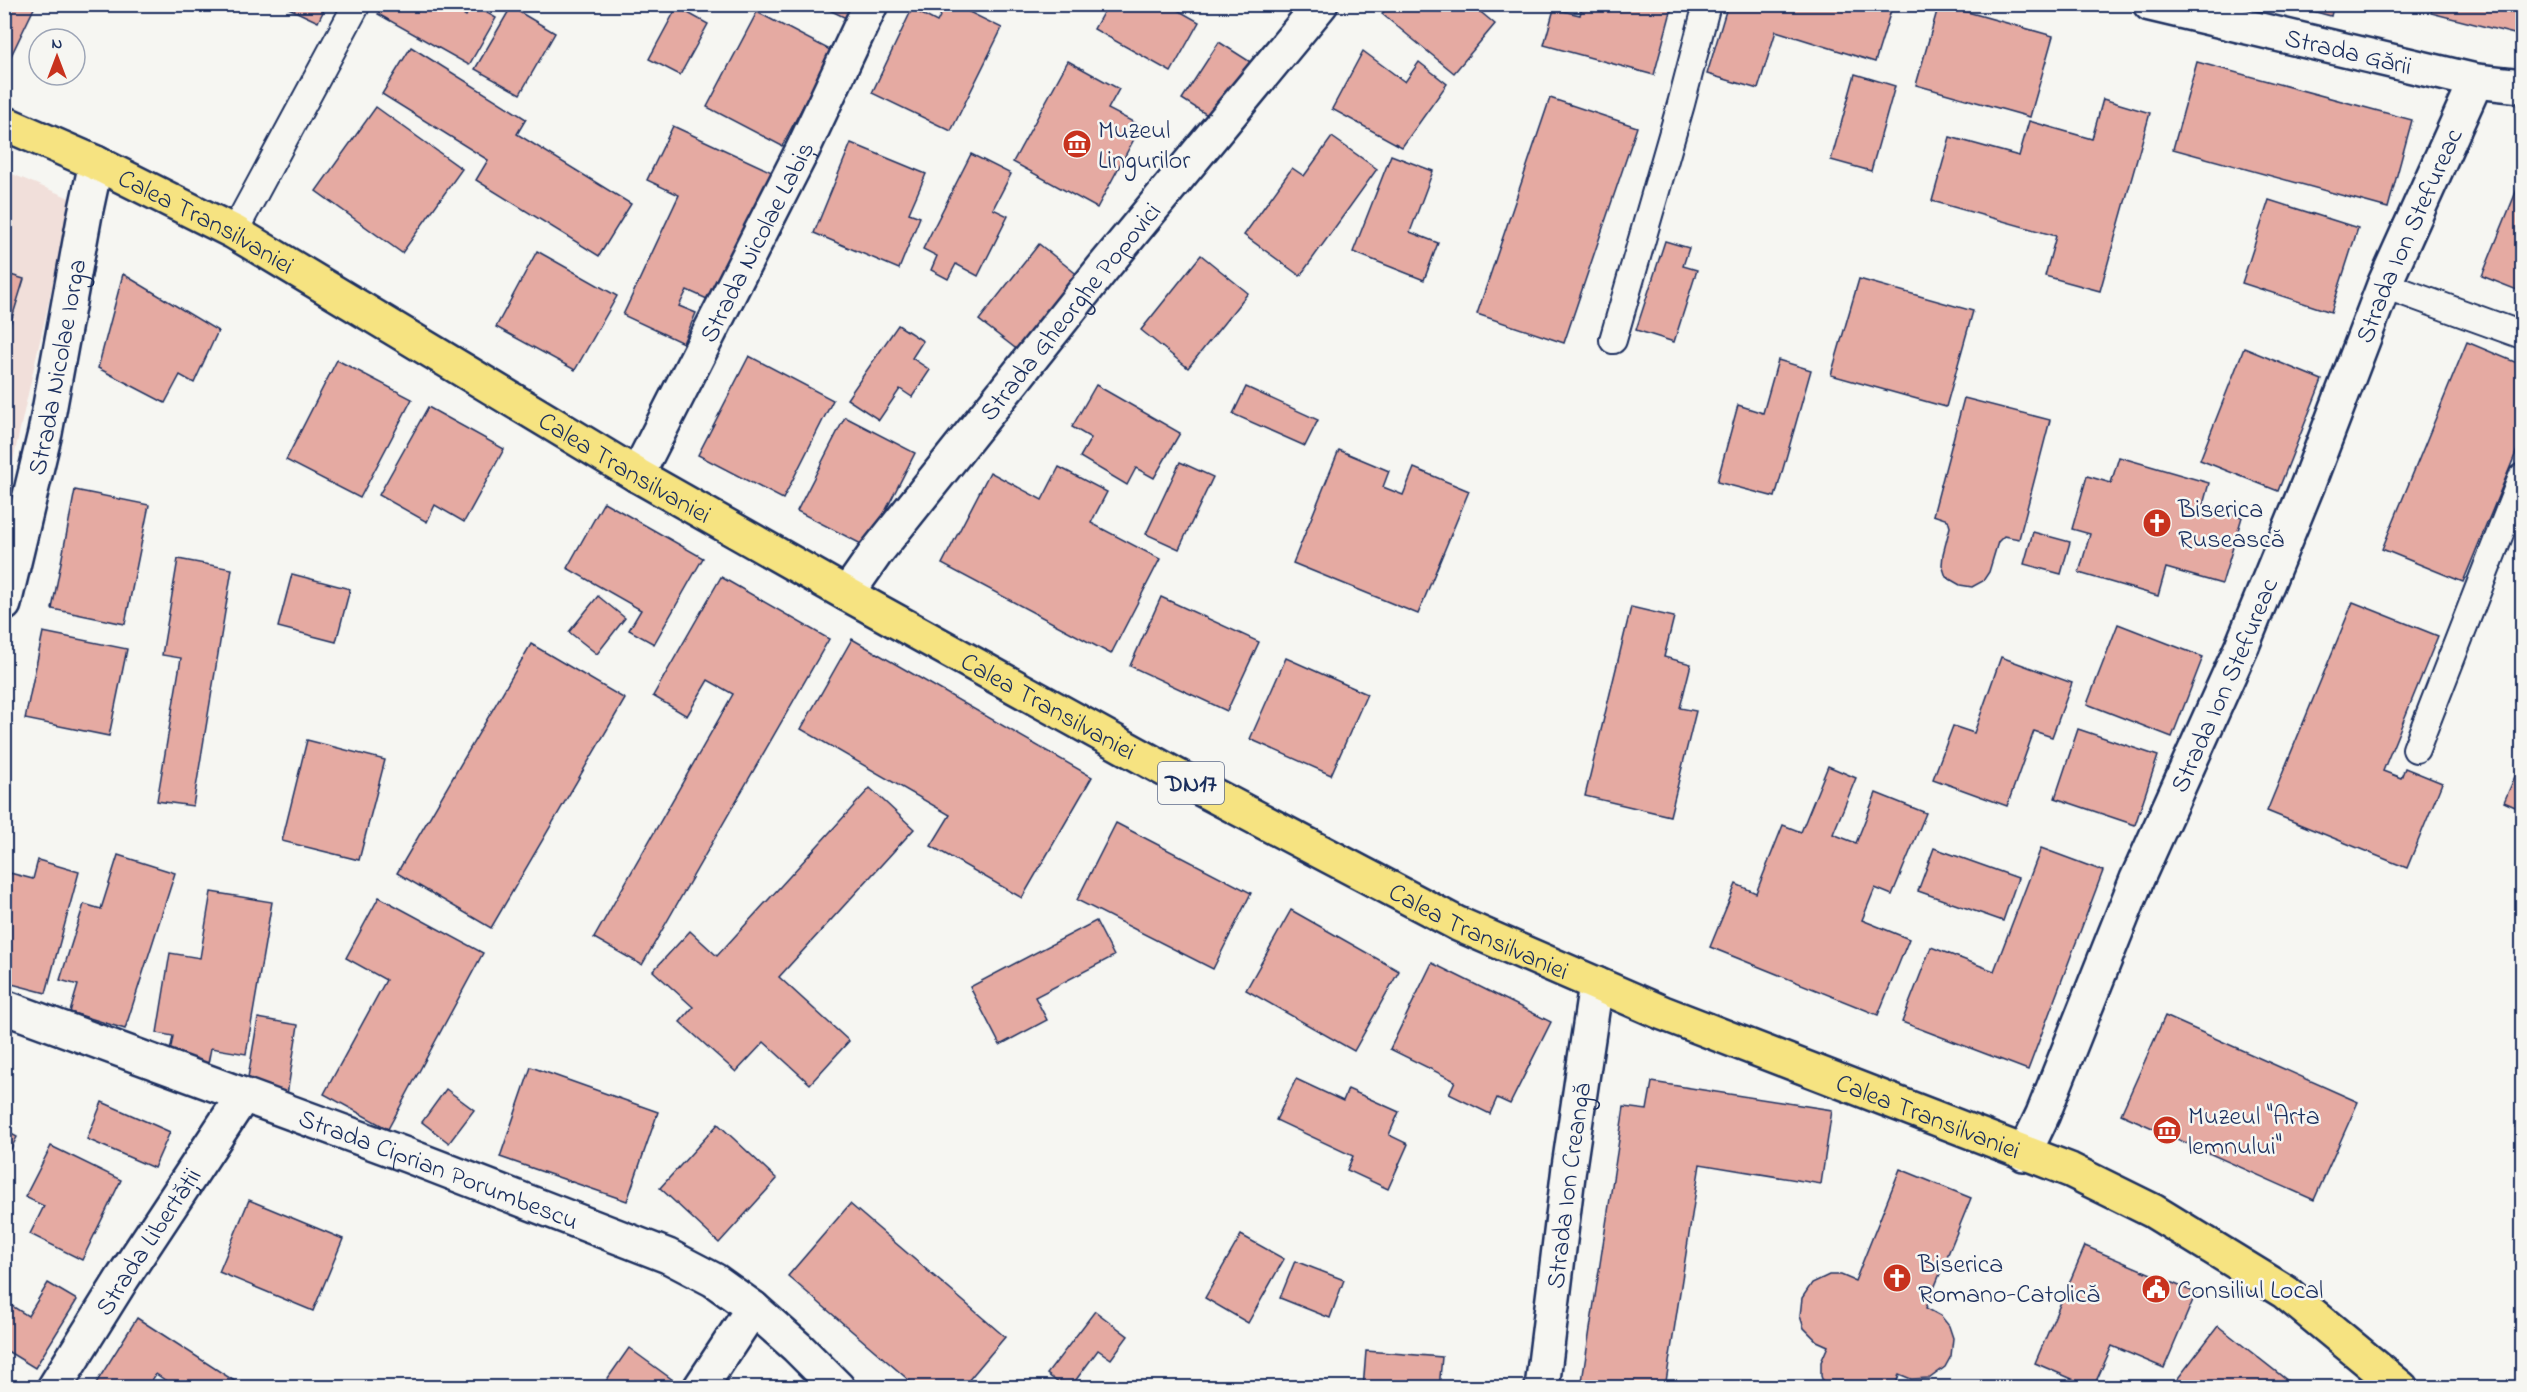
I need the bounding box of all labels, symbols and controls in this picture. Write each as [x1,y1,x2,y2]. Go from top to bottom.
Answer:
street label: Strada Gării [2280,20,2415,87]
north arrow [27,27,87,87]
text: N [52,32,63,56]
place label: Muzeul Lingurilor [1098,113,1191,181]
street label: Strada Ion Stefureac [2348,122,2474,349]
museum icon: Muzeul Lingurilor [1061,128,1093,160]
street label: Strada Nicolae Labiș [691,136,826,350]
street label: Calea Transilvaniei [110,161,300,286]
street label: Strada Gheorghe Popovici [972,195,1172,431]
street label: Strada Nicolae Iorga [20,256,98,479]
street label: Calea Transilvaniei [530,404,717,535]
place label: Biserica Rusească [2177,492,2284,560]
church icon: Biserica Rusească [2141,507,2173,539]
street label: Strada Ion Stefureac [2162,572,2290,800]
street label: Calea Transilvaniei [953,644,1142,772]
road number: DN17 [1158,762,1224,804]
street label: Calea Transilvaniei [1381,875,1574,992]
street label: Calea Transilvaniei [1830,1065,2025,1171]
street label: Strada Ion Creangă [1538,1080,1603,1291]
place label: Muzeul "Arta lemnului" [2188,1099,2320,1167]
street label: Strada Ciprian Porumbescu [292,1101,584,1242]
museum icon: Muzeul "Arta lemnului" [2151,1114,2183,1146]
street label: Strada Libertății [87,1161,212,1324]
place label: Biserica Romano-Catolică [1917,1247,2100,1315]
church icon: Biserica Romano-Catolică [1881,1262,1913,1294]
public building icon: Consiliul Local [2140,1273,2172,1305]
place label: Consiliul Local [2177,1273,2323,1311]

